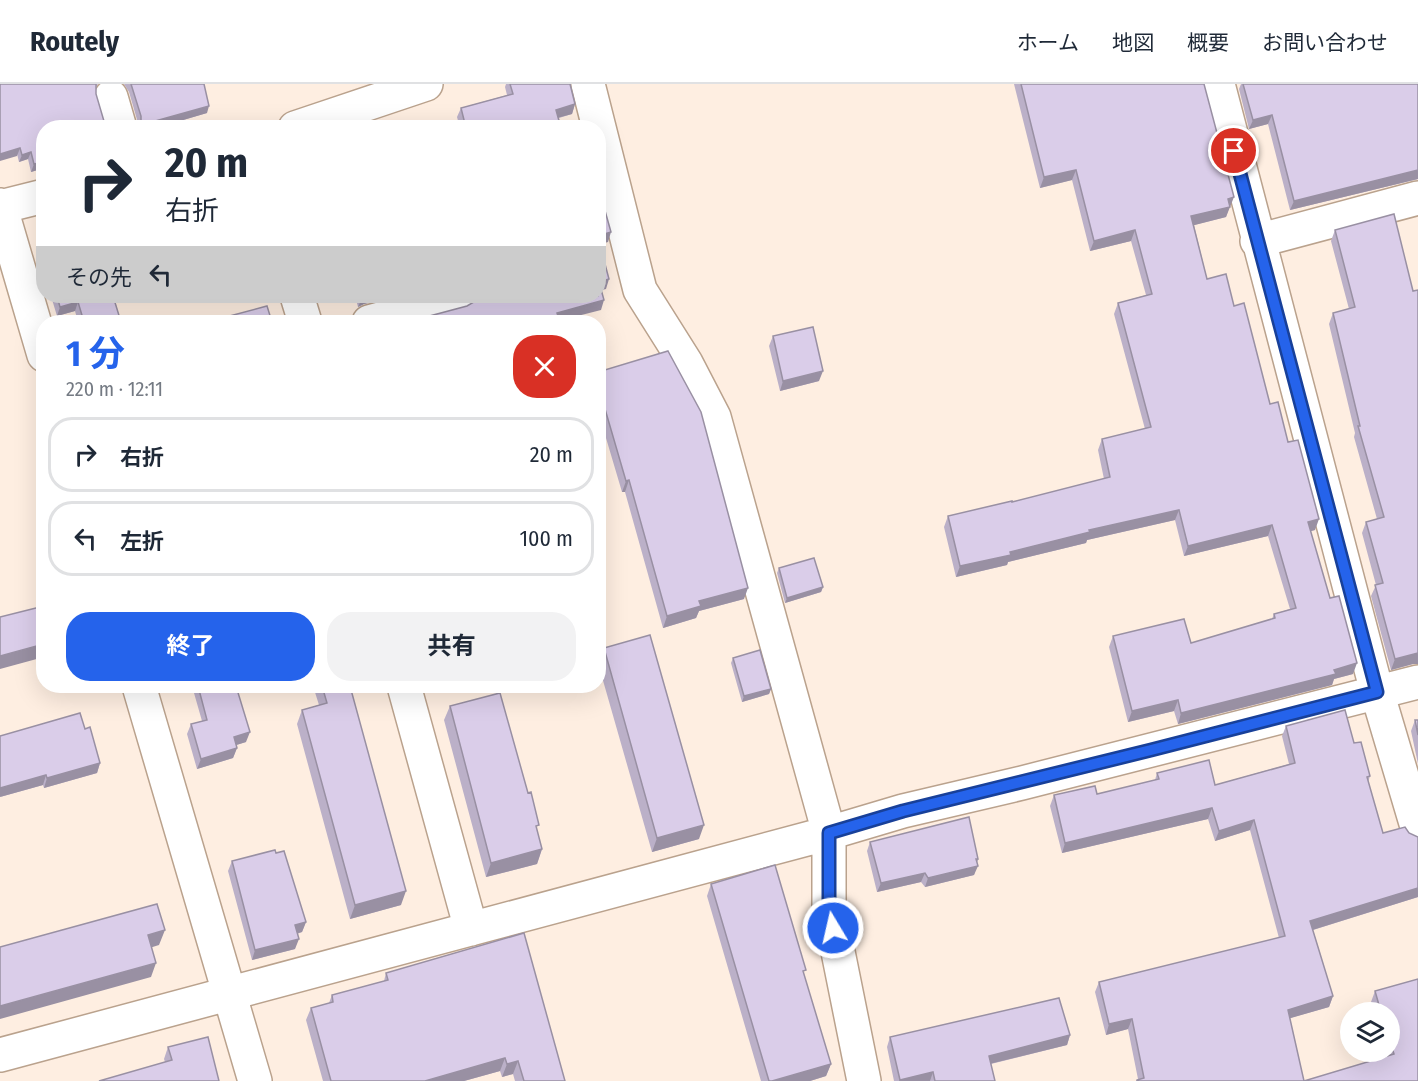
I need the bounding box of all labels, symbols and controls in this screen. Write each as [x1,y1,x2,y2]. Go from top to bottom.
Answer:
text: Routely [30,25,119,58]
text: ホーム [1017,30,1079,56]
text: 地図 [1112,30,1154,56]
text: 概要 [1187,30,1229,56]
text: お問い合わせ [1262,30,1388,56]
pin [1208,125,1259,176]
icon: arrive [1217,134,1250,167]
text: 20 m [165,138,248,188]
icon: right [66,144,144,222]
text: 右折 [165,195,219,227]
icon: left [144,258,177,291]
text: その先 [66,264,132,291]
text: 1 分 [66,332,125,376]
button: close [513,335,576,398]
text: 220 m · 12:11 [66,377,163,401]
icon: right [69,438,102,471]
text: 20 m [530,441,573,468]
text: 右折 [120,444,164,471]
icon: left [69,522,102,555]
text: 100 m [519,525,573,552]
text: 左折 [120,528,164,555]
button: 終了 [66,612,315,681]
button: 共有 [327,612,576,681]
position arrow [801,896,865,960]
map controls [1340,1002,1400,1062]
button: layers [1340,1002,1400,1062]

